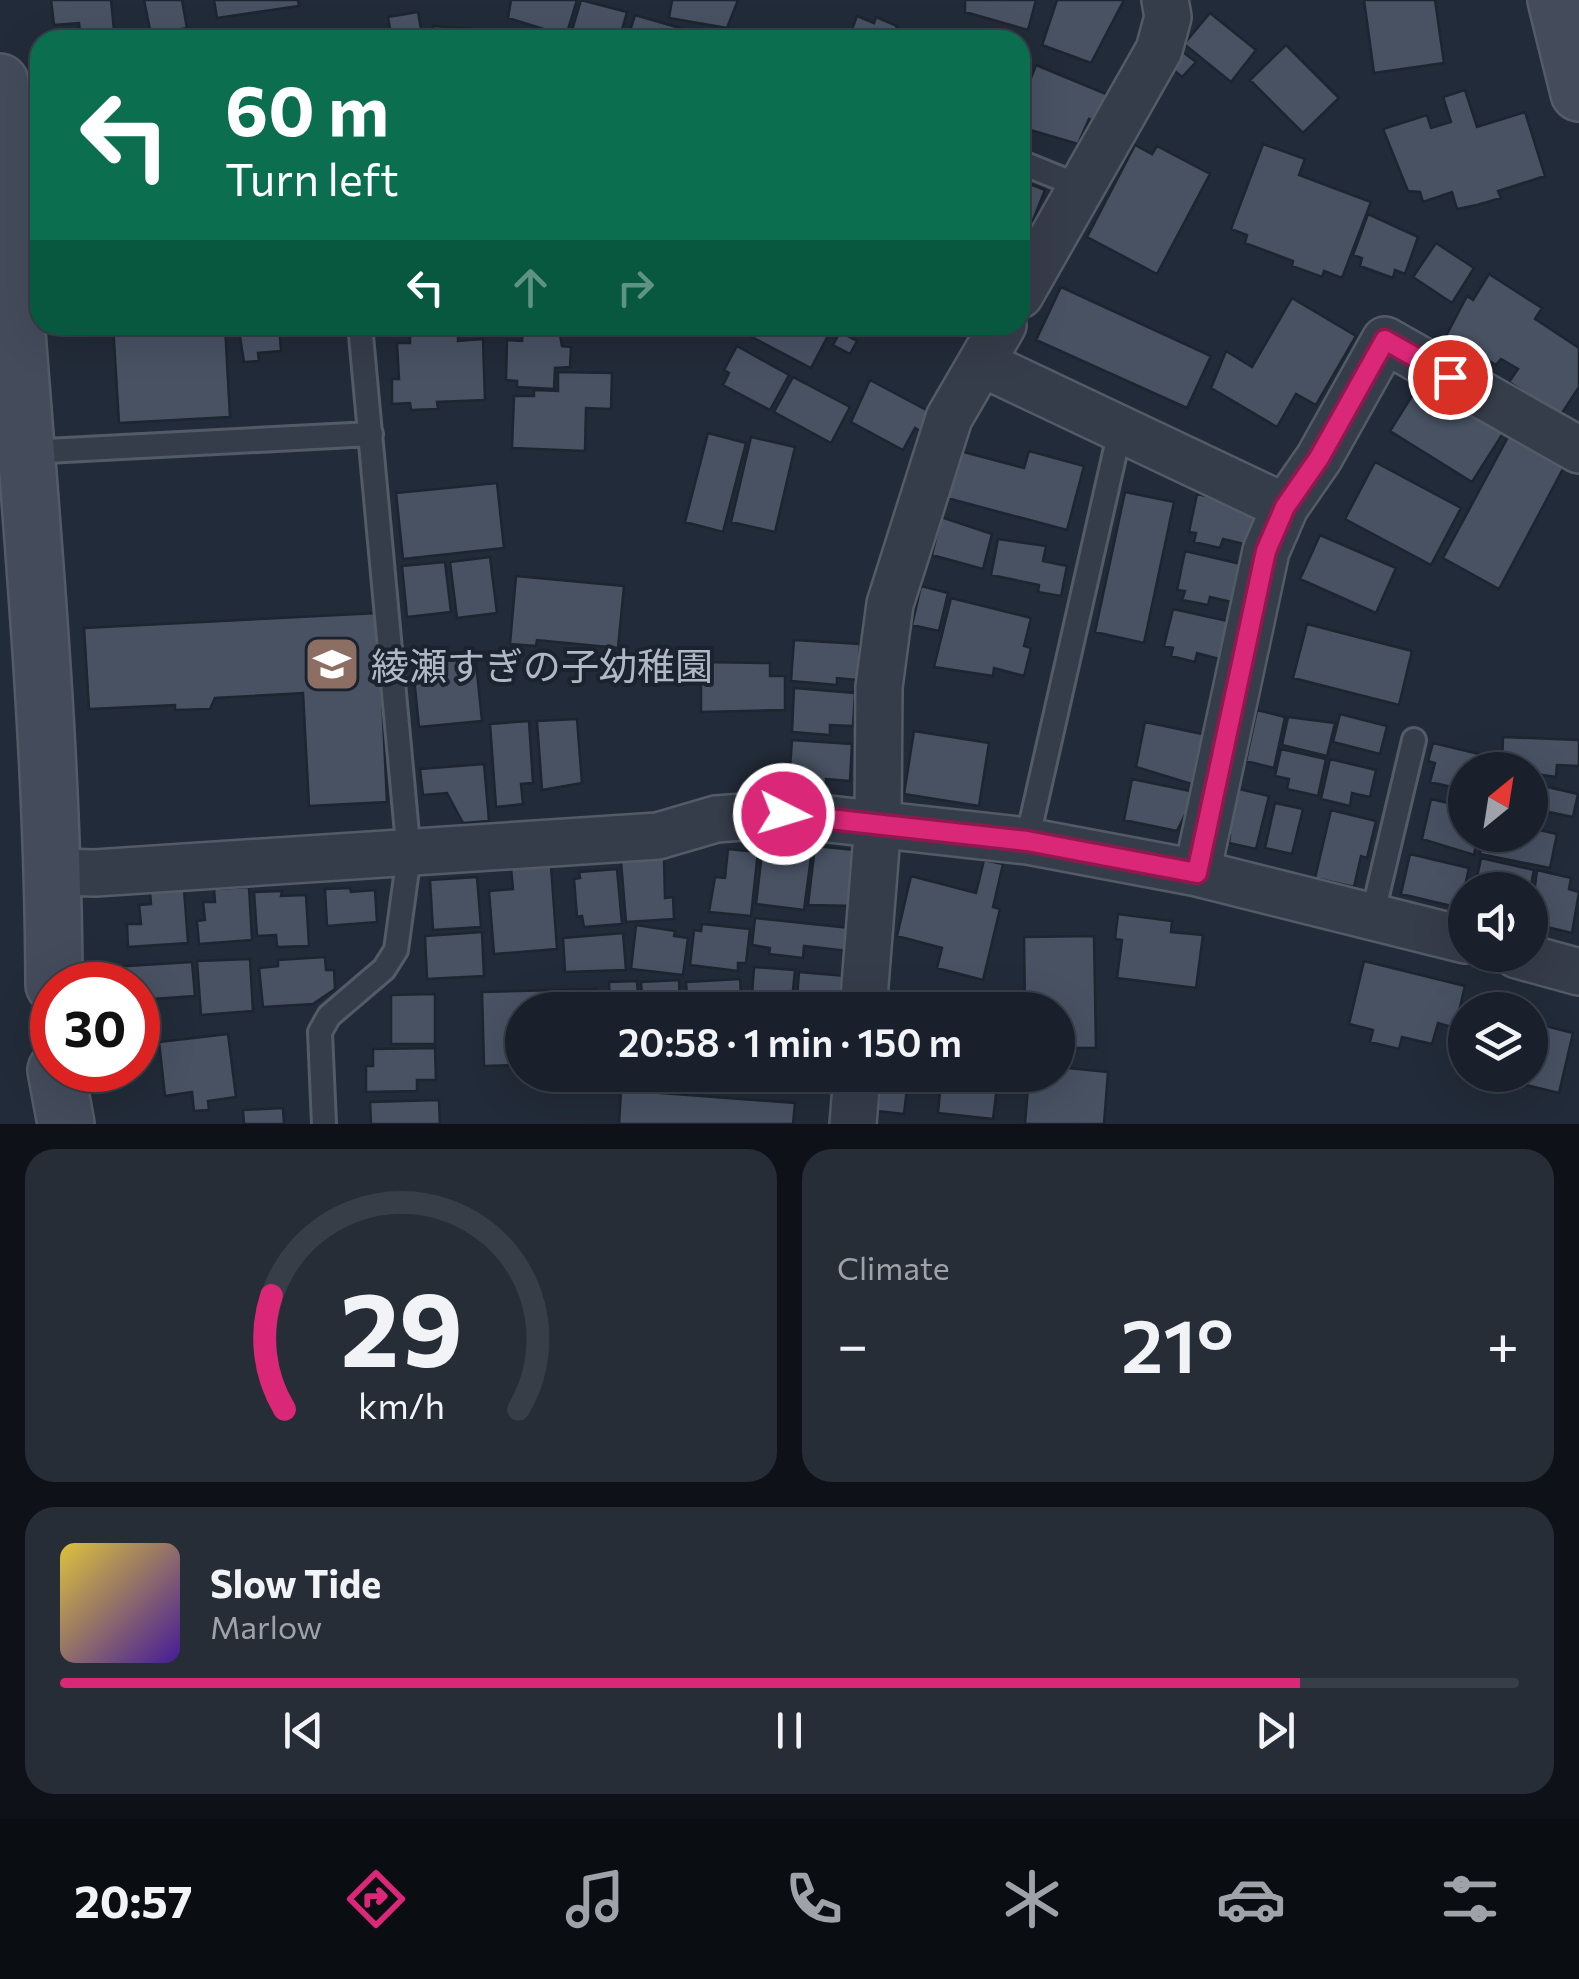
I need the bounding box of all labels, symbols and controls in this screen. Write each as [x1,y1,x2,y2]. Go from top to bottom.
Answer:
text: 60 m [225,65,389,150]
icon: left [60,70,190,200]
text: Turn left [225,150,399,205]
icon: left [398,260,453,315]
icon: ahead [503,260,558,315]
icon: right [608,260,663,315]
pin [1408,335,1493,420]
icon: arrive [1423,350,1478,405]
school or university icon: 綾瀬すぎの子幼稚園 [302,634,362,694]
place label: 綾瀬すぎの子幼稚園 [371,641,713,688]
north arrow [1448,752,1548,852]
map controls [1448,752,1548,1092]
position arrow [732,762,836,866]
button: sound [1448,872,1548,972]
speed limit sign: 30 [30,962,160,1092]
button: layers [1448,992,1548,1092]
text: 20:58 · 1 min · 150 m [618,1018,962,1065]
text: Climate [837,1247,950,1287]
text: 29 [340,1261,462,1388]
text: 21° [1121,1297,1234,1388]
text: − [837,1309,868,1376]
text: + [1487,1309,1519,1376]
text: km/h [358,1383,444,1426]
text: Slow Tide [210,1559,381,1606]
text: Marlow [210,1606,322,1646]
icon: previous [276,1703,331,1758]
icon: pause [762,1703,817,1758]
icon: next [1248,1703,1303,1758]
icon: directions [341,1864,411,1934]
icon: music [560,1864,630,1934]
icon: phone [779,1864,849,1934]
icon: climate [997,1864,1067,1934]
icon: car [1216,1864,1286,1934]
icon: filters [1435,1864,1505,1934]
text: 20:57 [74,1872,192,1927]

